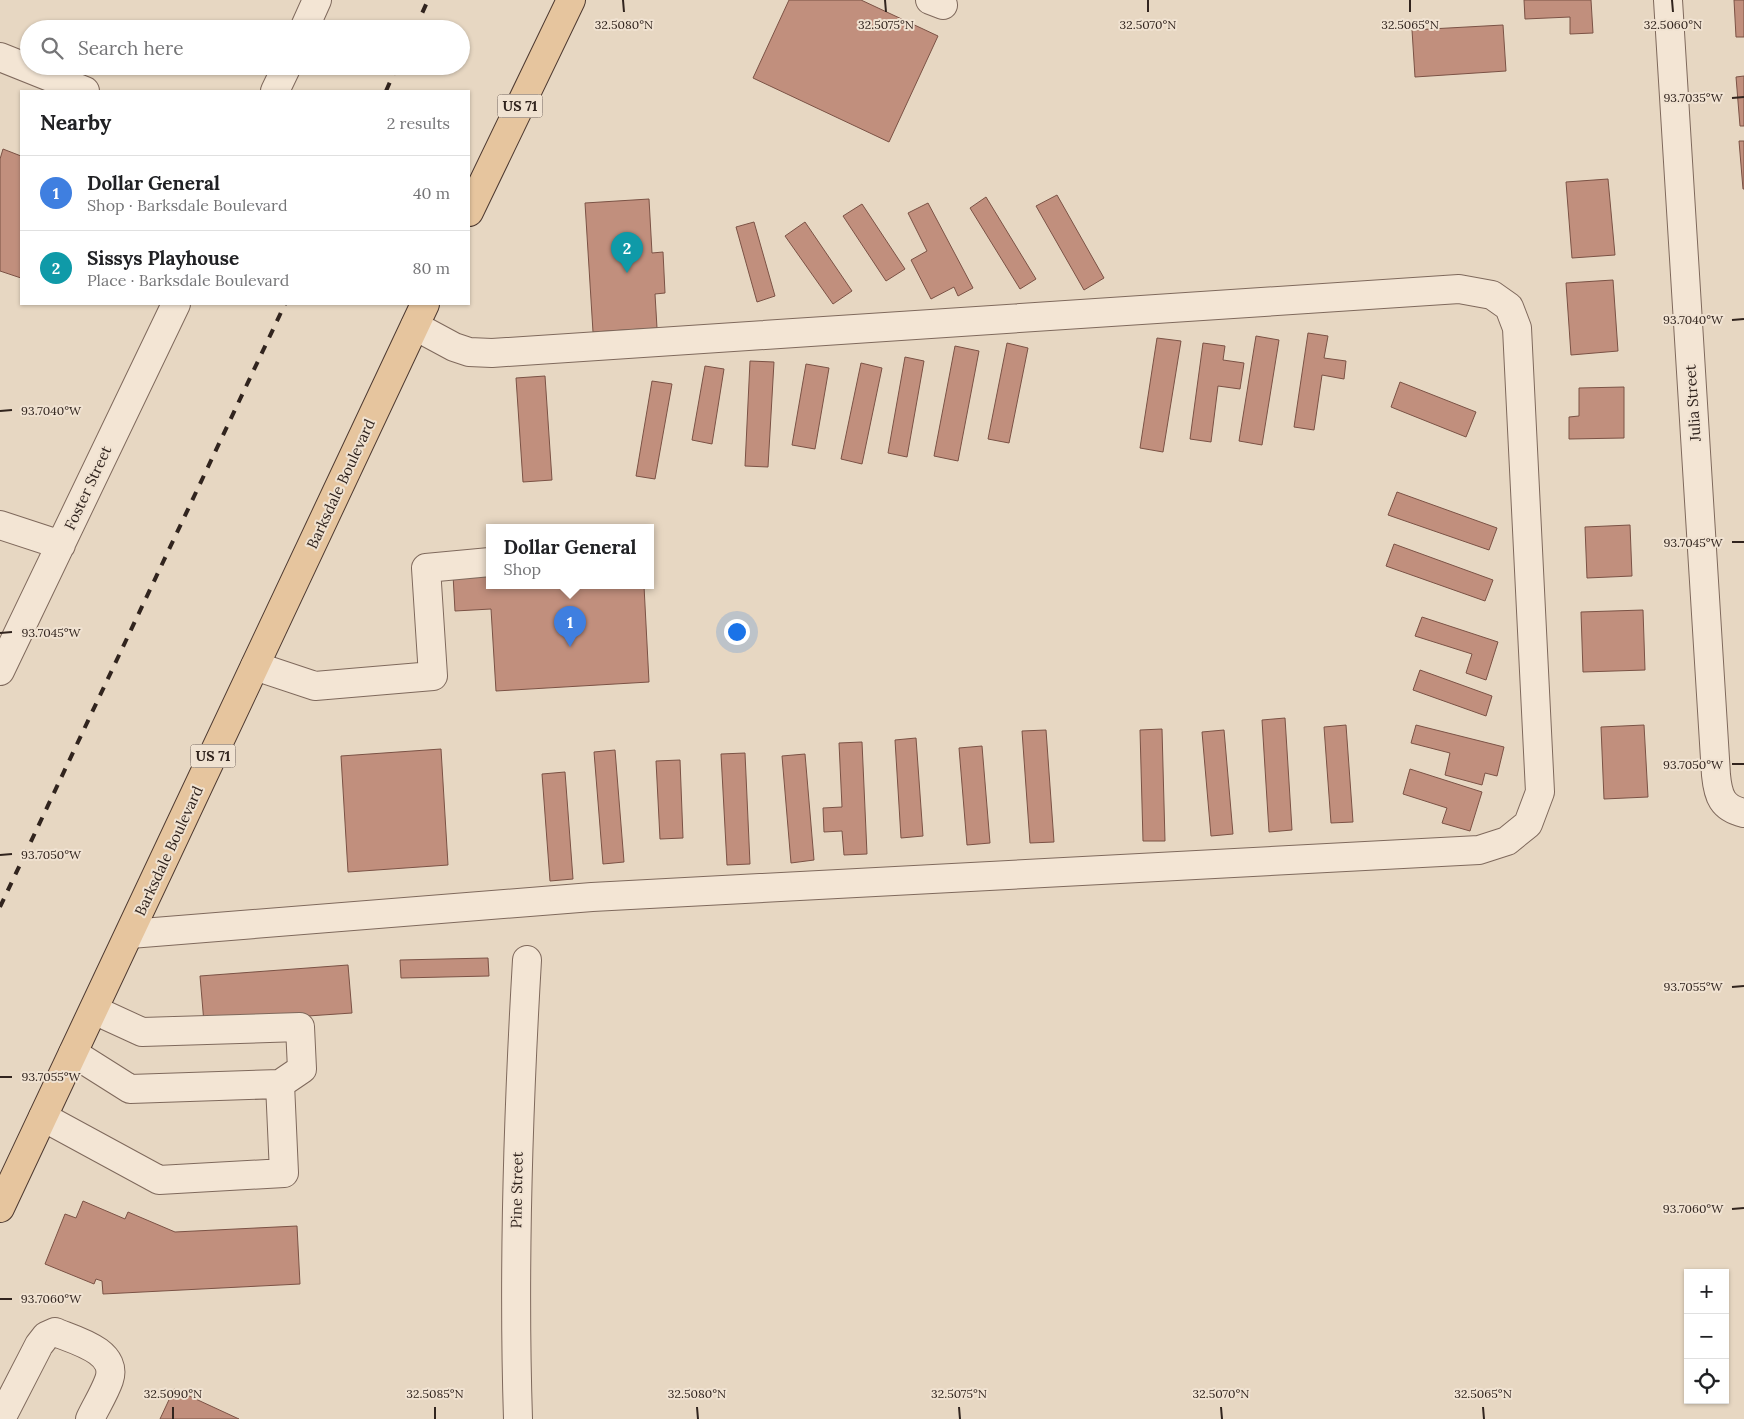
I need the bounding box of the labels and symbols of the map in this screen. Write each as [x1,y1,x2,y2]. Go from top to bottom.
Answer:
text: 32.5080°N [595,17,653,32]
text: 32.5075°N [858,17,914,32]
text: 32.5070°N [1120,17,1176,32]
text: 32.5065°N [1381,17,1439,32]
text: 32.5060°N [1644,17,1702,32]
text: 93.7035°W [1663,90,1724,105]
road number: US 71 [498,94,542,118]
pin: 2 [611,232,643,273]
text: 93.7040°W [1663,312,1724,327]
street label: Julia Street [1680,364,1705,443]
text: 93.7040°W [21,403,82,418]
street label: Barksdale Boulevard [302,416,379,552]
street label: Foster Street [60,443,115,533]
text: 93.7045°W [1663,535,1724,550]
pin: 1 [554,606,586,647]
your location [724,619,750,645]
text: 93.7045°W [21,625,82,640]
road number: US 71 [190,744,236,768]
text: 93.7050°W [1663,757,1724,772]
street label: Barksdale Boulevard [130,783,207,919]
text: 93.7050°W [21,847,82,862]
text: 93.7055°W [1663,979,1724,994]
text: 93.7055°W [21,1069,82,1084]
street label: Pine Street [506,1151,527,1229]
text: 93.7060°W [1663,1201,1724,1216]
text: 93.7060°W [21,1291,82,1306]
text: 32.5090°N [144,1386,202,1401]
text: 32.5085°N [406,1386,464,1401]
text: 32.5080°N [668,1386,726,1401]
text: 32.5075°N [931,1386,987,1401]
text: 32.5070°N [1193,1386,1249,1401]
text: 32.5065°N [1454,1386,1512,1401]

